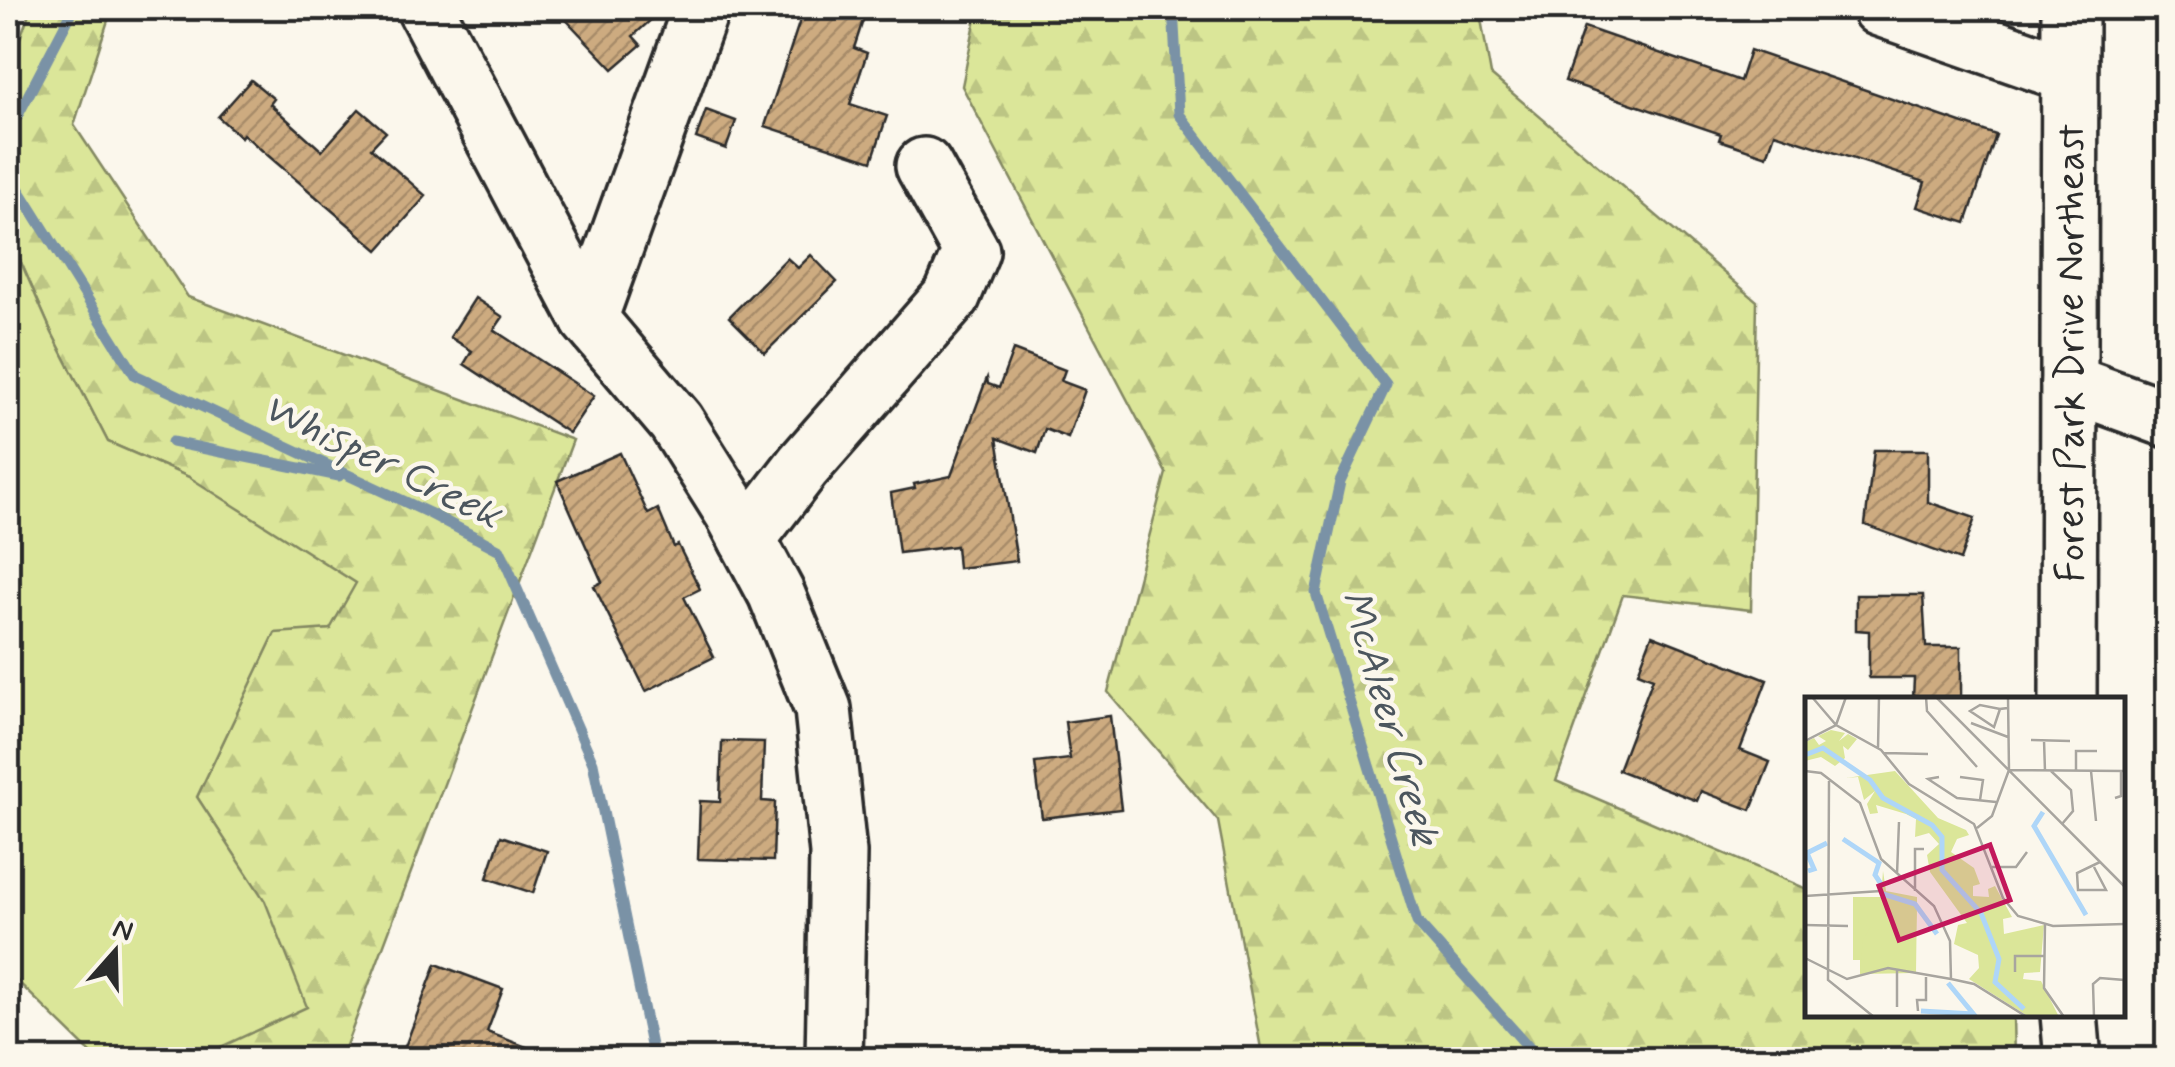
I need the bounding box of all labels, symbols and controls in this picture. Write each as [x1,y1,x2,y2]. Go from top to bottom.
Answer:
street label: Forest Park Drive Northeast [2046,123,2098,582]
water label: Whisper Creek [253,381,512,545]
water label: McAleer Creek [1326,584,1452,855]
inset map [1805,697,2125,1017]
north arrow [65,902,165,1002]
text: N [108,910,138,951]

